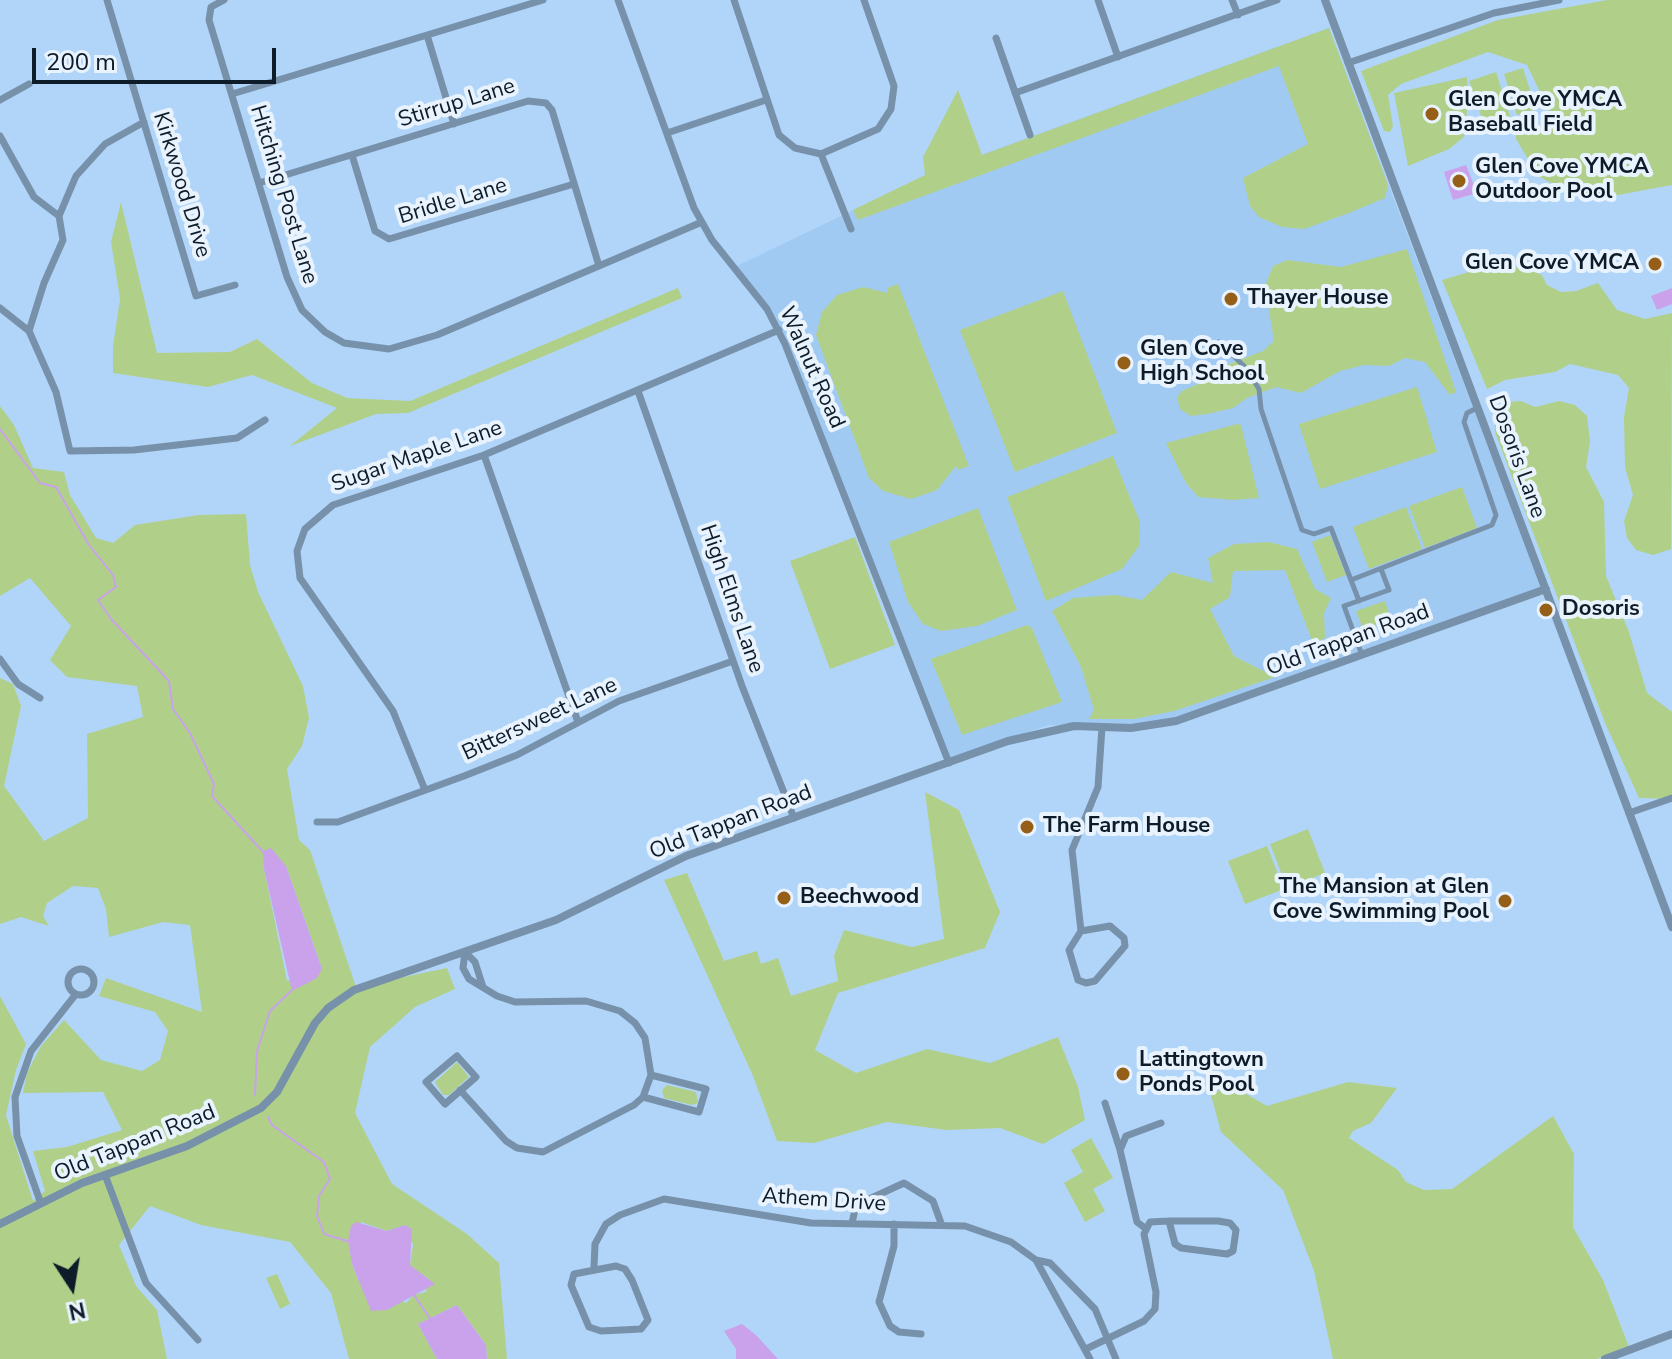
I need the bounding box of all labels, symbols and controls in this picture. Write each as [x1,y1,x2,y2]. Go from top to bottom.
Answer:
scale bar [36,32,280,82]
text: 200 m [46,46,116,78]
street label: Stirrup Lane [395,74,519,134]
place label: Glen Cove YMCA Baseball Field [1448,88,1622,140]
street label: Hitching Post Lane [243,102,323,288]
marker: Glen Cove YMCA Baseball Field [1423,105,1441,123]
street label: Kirkwood Drive [146,109,216,261]
place label: Glen Cove YMCA Outdoor Pool [1475,155,1649,206]
marker: Glen Cove YMCA Outdoor Pool [1450,172,1468,190]
street label: Bridle Lane [395,173,511,231]
place label: Glen Cove YMCA [1465,251,1639,277]
marker: Glen Cove YMCA [1646,255,1664,273]
place label: Thayer House [1247,286,1388,312]
marker: Thayer House [1222,290,1240,308]
street label: Walnut Road [772,303,850,433]
place label: Glen Cove High School [1140,337,1264,388]
marker: Glen Cove High School [1115,354,1133,372]
street label: Dosoris Lane [1482,392,1550,522]
street label: Sugar Maple Lane [328,415,506,499]
street label: High Elms Lane [693,521,769,677]
place label: Dosoris [1562,597,1640,623]
street label: Old Tappan Road [1263,599,1433,683]
marker: Dosoris [1537,601,1555,619]
street label: Bittersweet Lane [458,673,622,767]
street label: Old Tappan Road [646,780,816,866]
place label: The Farm House [1043,814,1210,840]
marker: The Farm House [1018,818,1036,836]
place label: The Mansion at Glen Cove Swimming Pool [1273,875,1489,926]
place label: Beechwood [800,885,919,911]
marker: Beechwood [775,889,793,907]
marker: The Mansion at Glen Cove Swimming Pool [1496,892,1514,910]
place label: Lattingtown Ponds Pool [1139,1048,1264,1100]
marker: Lattingtown Ponds Pool [1114,1065,1132,1083]
street label: Old Tappan Road [50,1100,220,1188]
street label: Athem Drive [761,1183,887,1219]
north arrow [32,1247,112,1327]
text: N [66,1294,88,1327]

